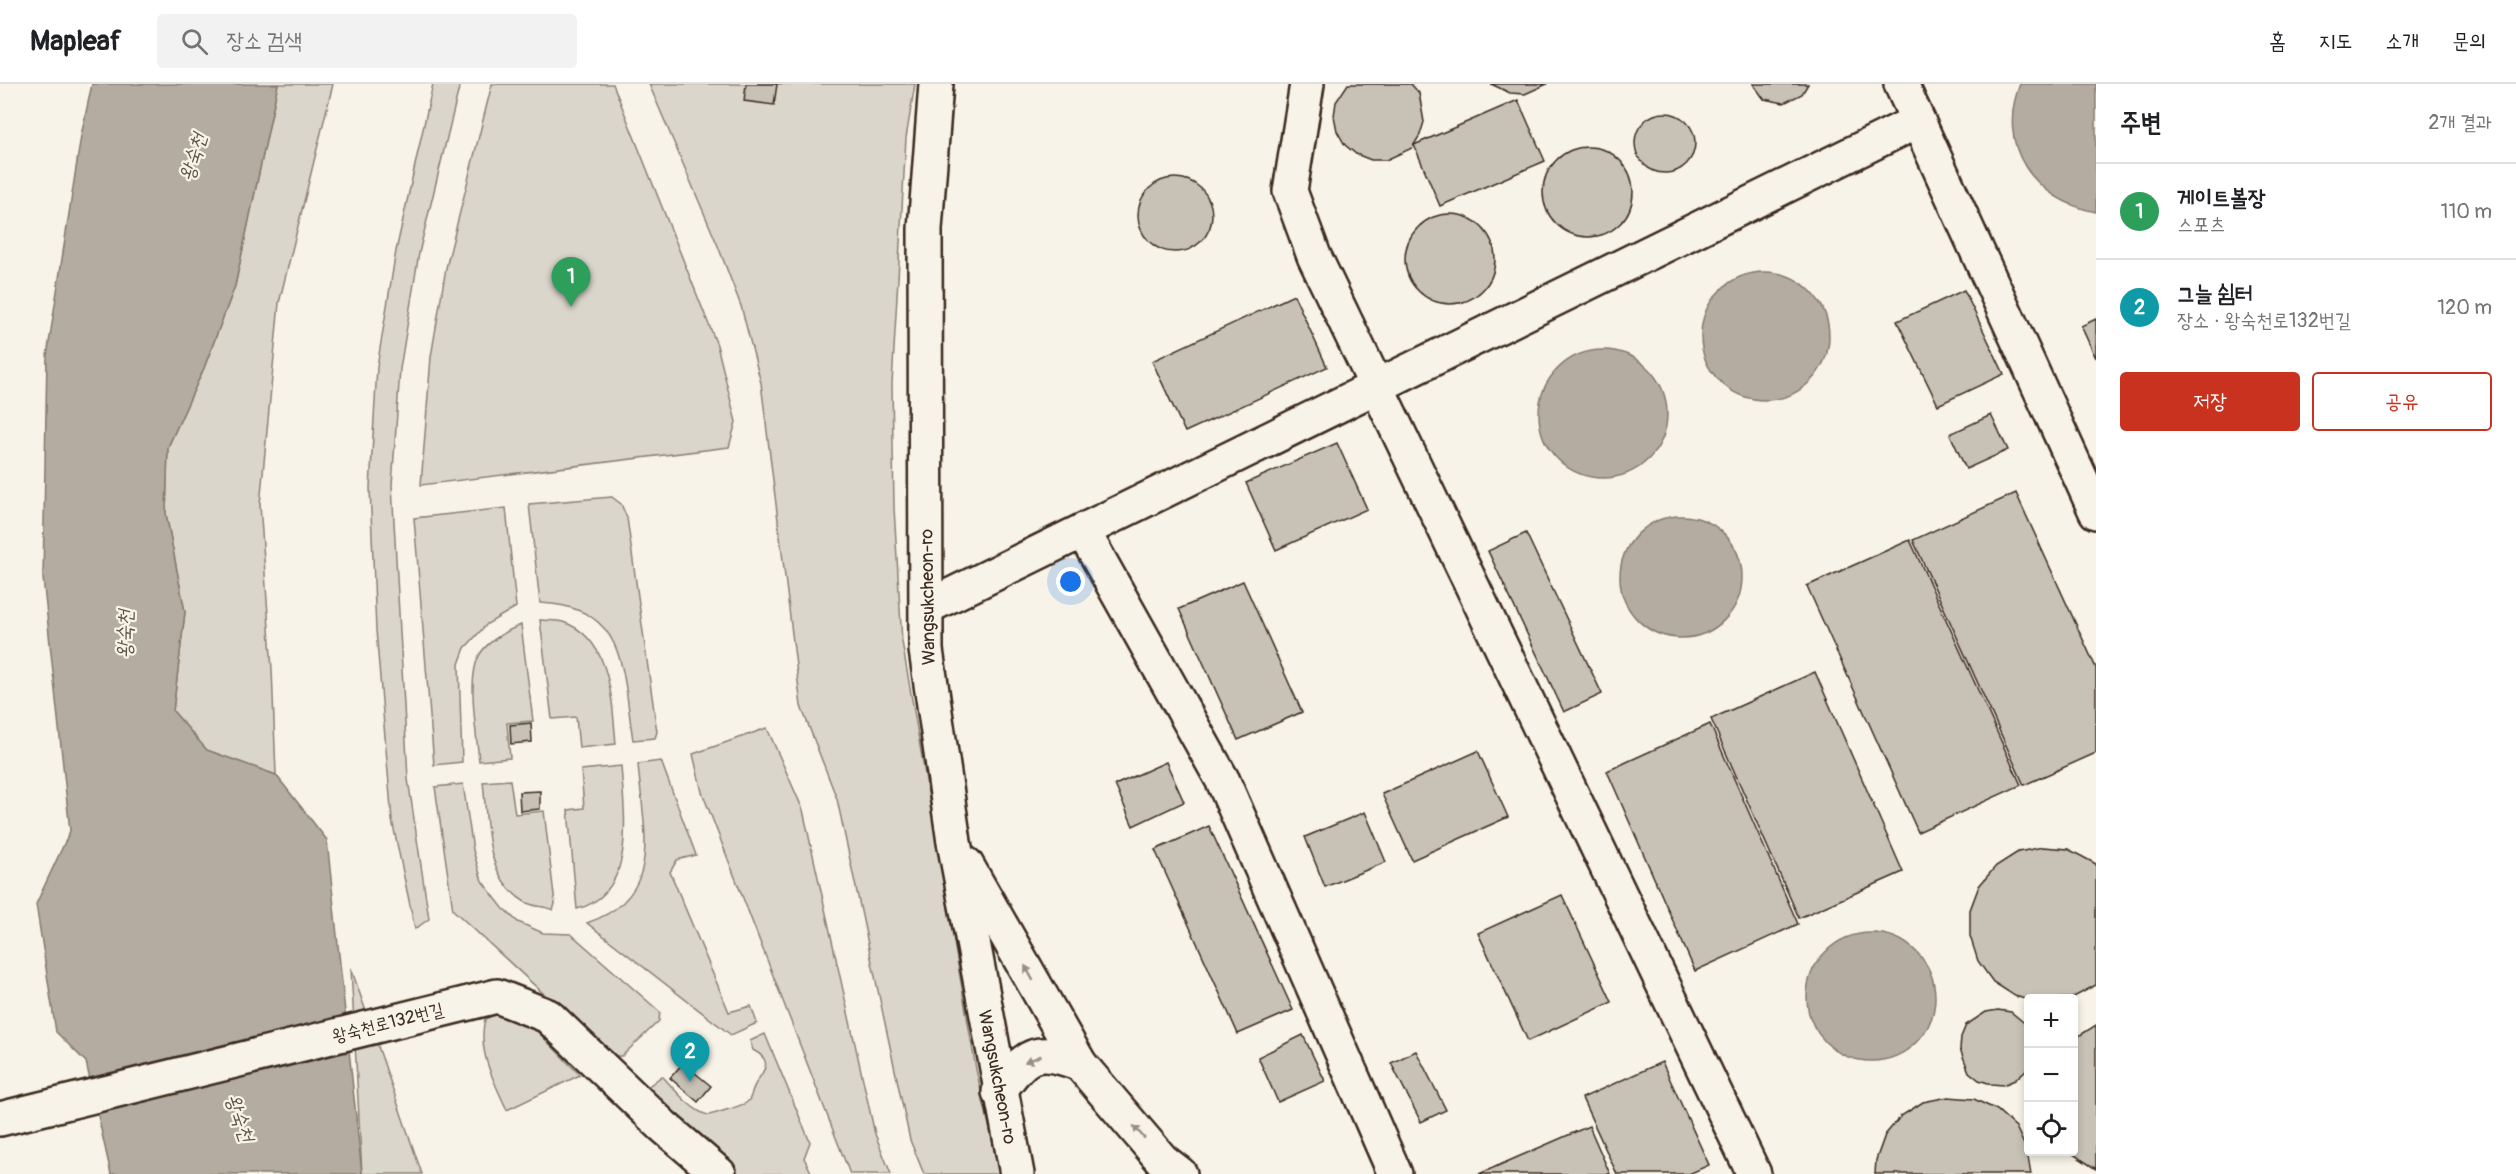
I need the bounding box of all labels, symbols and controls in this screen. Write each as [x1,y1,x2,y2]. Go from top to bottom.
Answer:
search box [157,14,577,68]
text: Mapleaf [30,24,121,59]
icon: search [178,25,211,58]
text: 장소 검색 [226,27,302,55]
text: 홈 [2269,28,2286,55]
text: 지도 [2319,28,2352,55]
text: 소개 [2385,28,2419,55]
text: 문의 [2452,28,2486,55]
text: 주변 [2120,107,2162,139]
text: 2개 결과 [2428,110,2492,135]
water label: 왕숙천 [174,128,213,184]
text: 게이트볼장 [2177,184,2266,212]
text: 1 [2136,199,2143,224]
text: 110 m [2441,199,2492,224]
text: 스포츠 [2177,212,2225,237]
pin: 1 [552,258,590,307]
text: 그늘 쉼터 [2177,280,2253,308]
text: 2 [2134,295,2145,320]
text: 120 m [2437,295,2492,320]
text: 장소 · 왕숙천로132번길 [2177,308,2351,333]
button: 저장 [2120,372,2300,431]
button: 공유 [2312,372,2492,431]
street label: Wangsukcheon-ro [915,528,941,665]
your location [1056,567,1085,596]
water label: 왕숙천 [112,608,138,658]
one-way arrow [1023,965,1034,981]
map controls [2024,994,2078,1156]
button: + [2024,994,2078,1048]
street label: 왕숙천로132번길 [330,998,447,1048]
street label: Wangsukcheon-ro [973,1008,1021,1146]
pin: 2 [670,1032,710,1082]
button: − [2024,1048,2078,1102]
one-way arrow [1024,1054,1042,1064]
water label: 왕숙천 [220,1091,260,1147]
button: locate [2024,1102,2078,1156]
one-way arrow [1133,1125,1146,1140]

